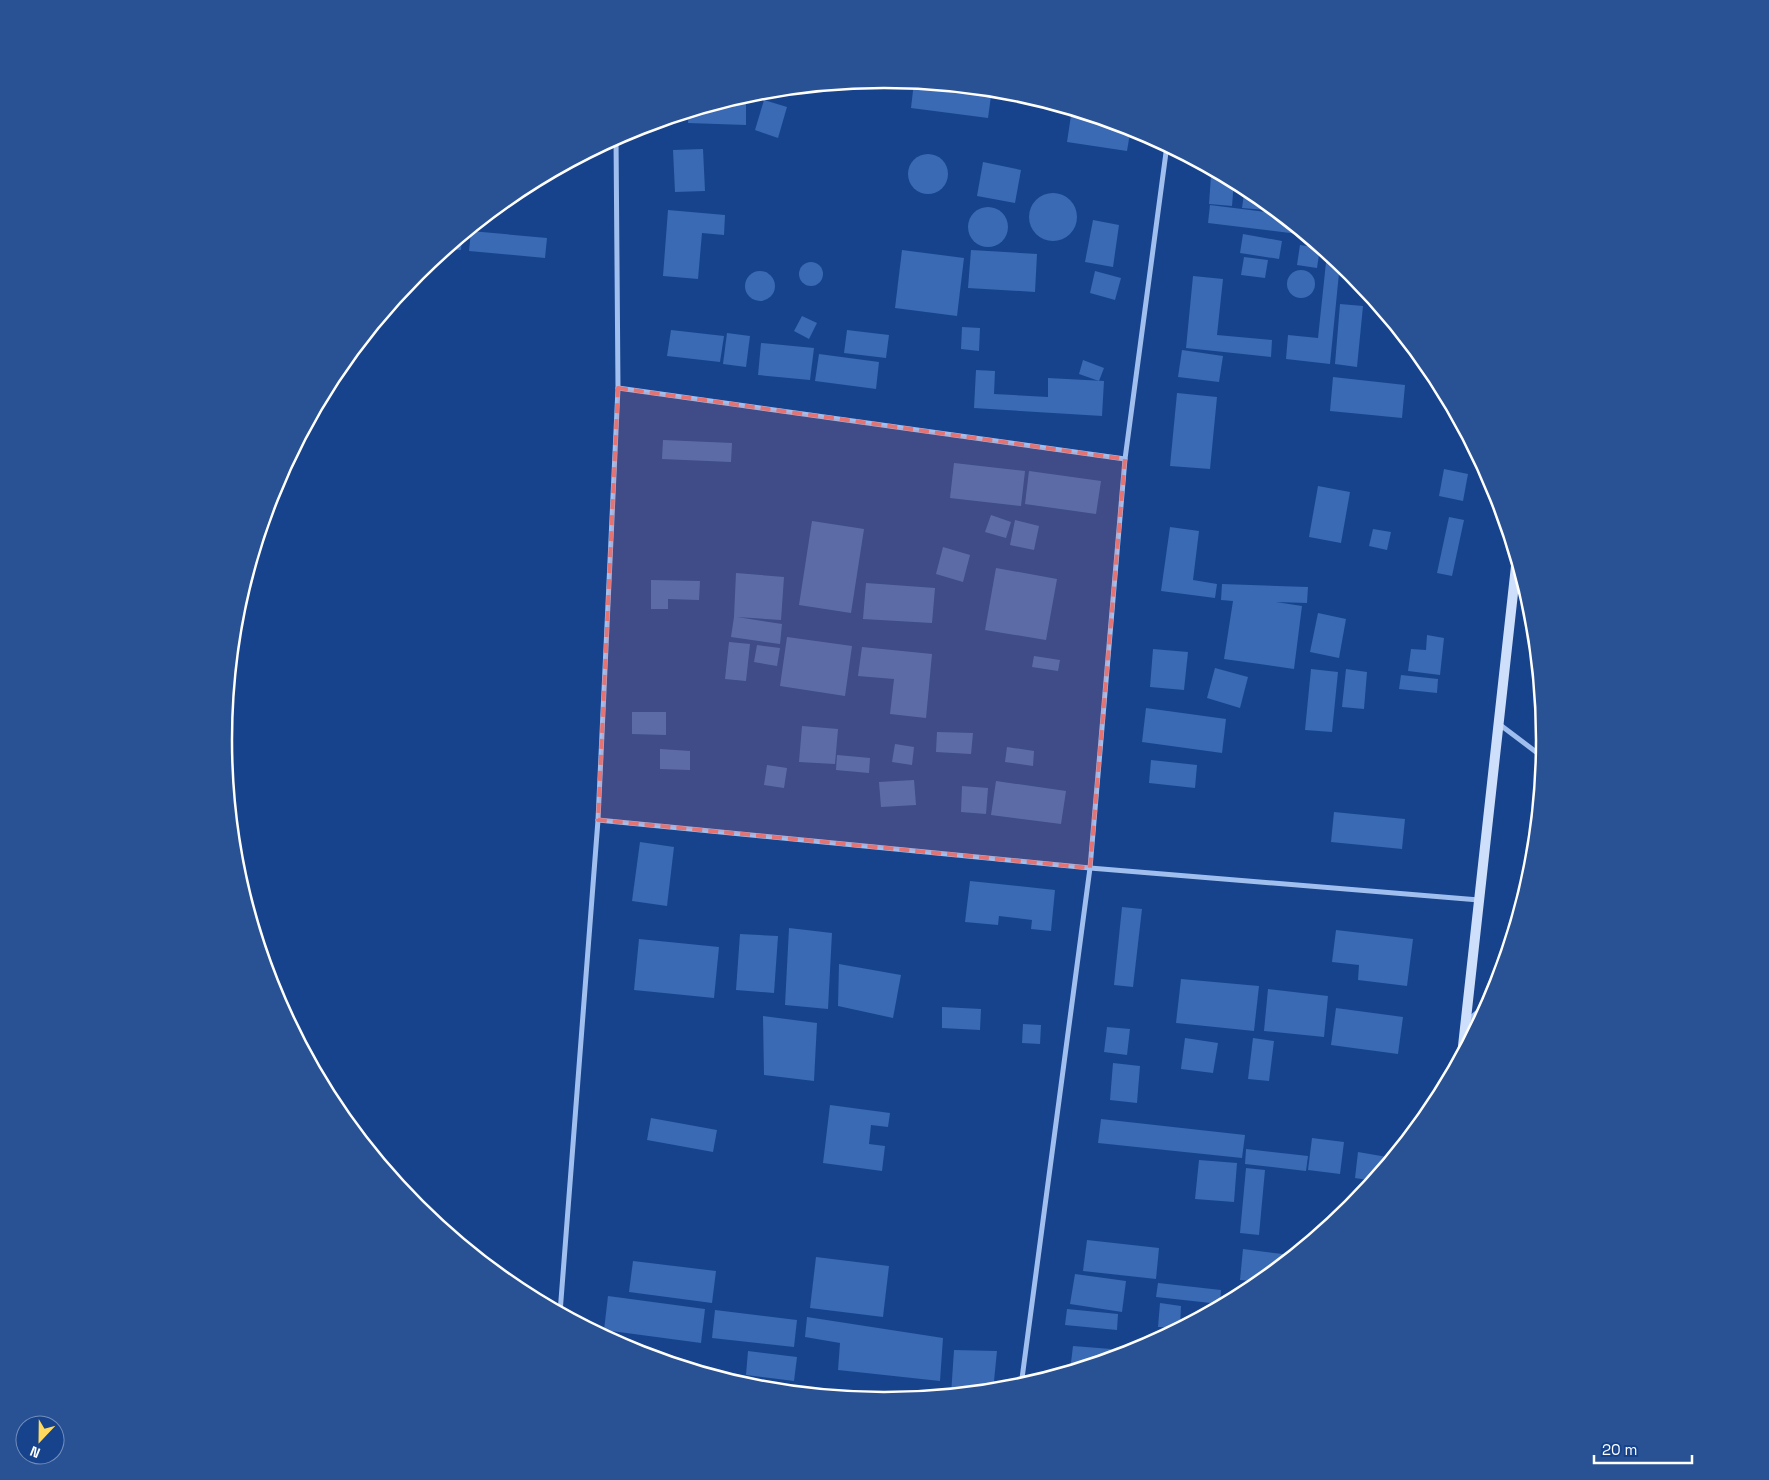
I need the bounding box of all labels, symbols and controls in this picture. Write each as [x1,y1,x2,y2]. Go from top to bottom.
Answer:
north arrow [15,1415,65,1465]
scale bar [1594,1432,1692,1464]
text: 20 m [1602,1440,1637,1459]
text: N [27,1442,43,1462]

